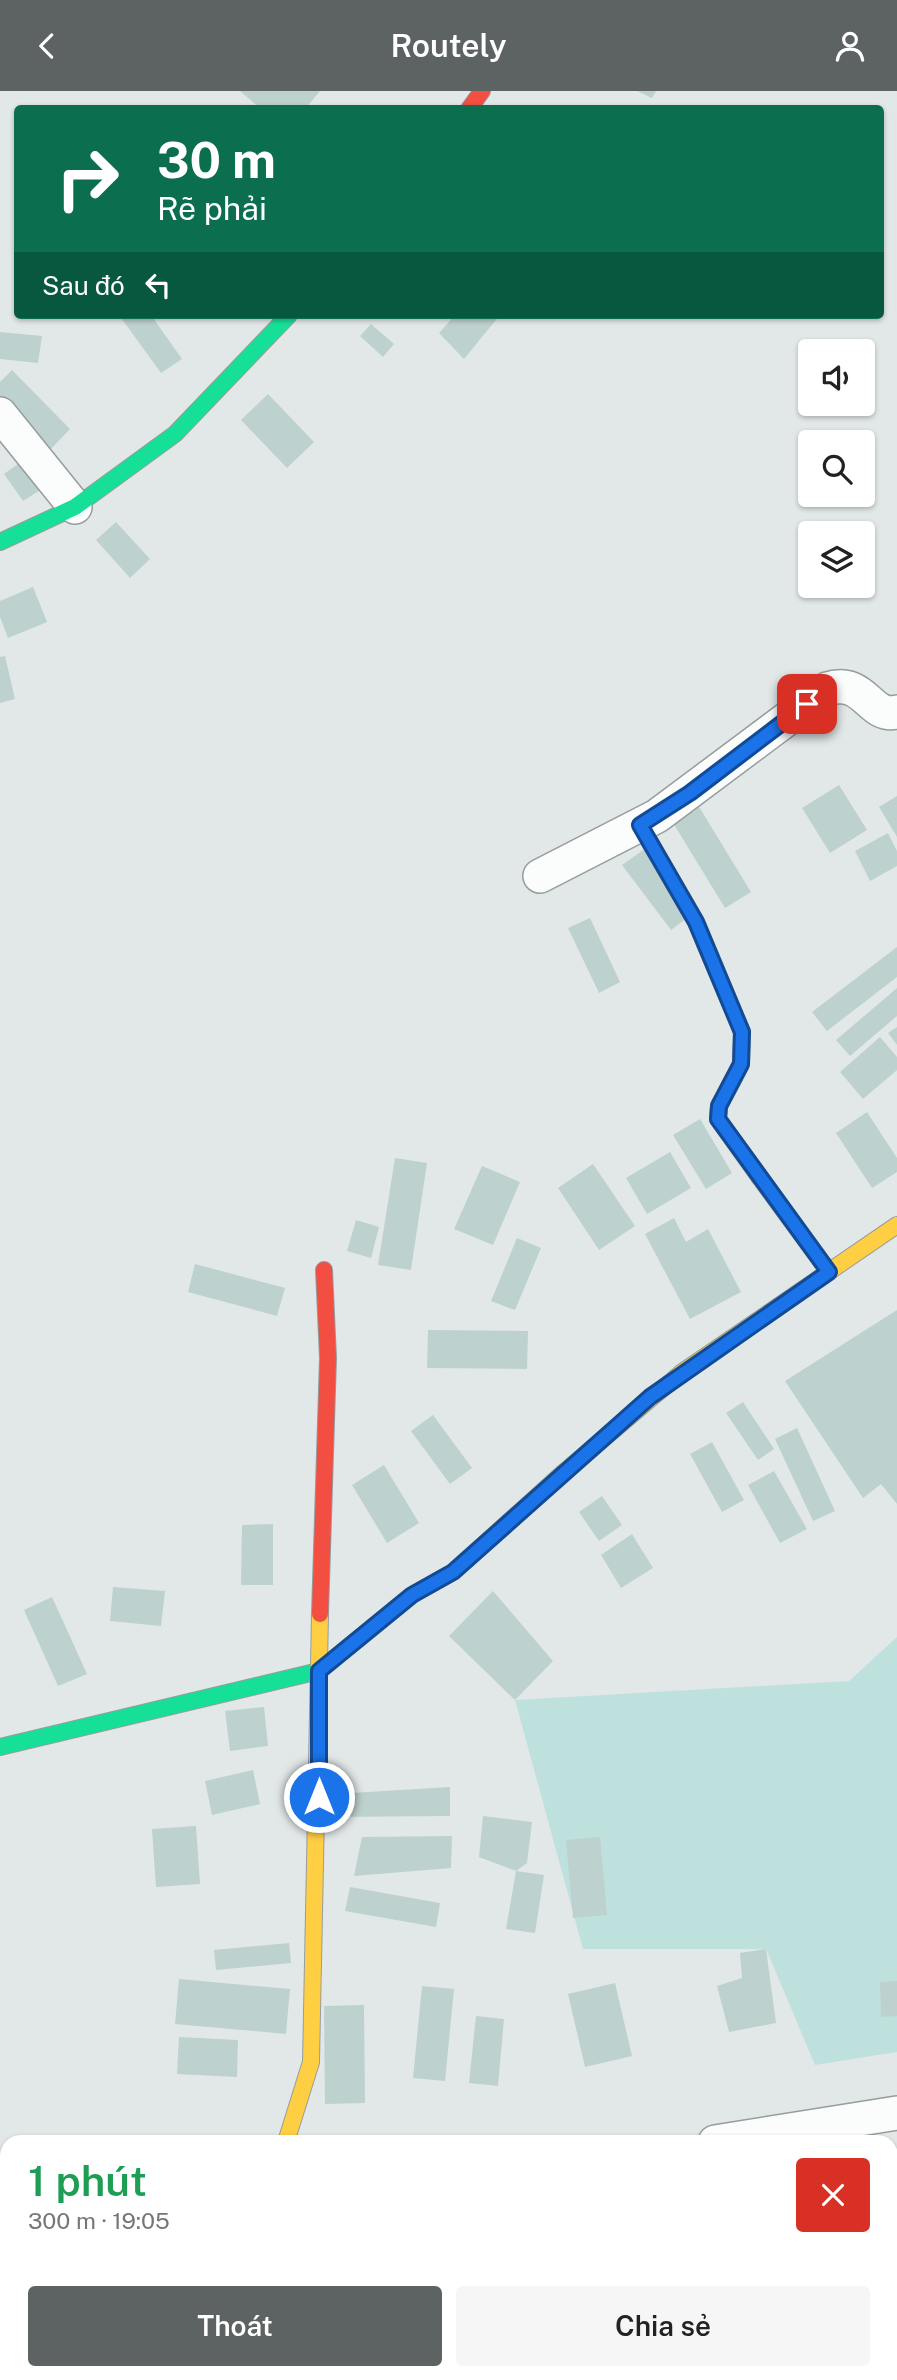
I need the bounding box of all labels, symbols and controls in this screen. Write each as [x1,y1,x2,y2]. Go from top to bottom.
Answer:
icon: back [28,27,66,65]
text: Routely [390,27,507,64]
icon: person [831,27,869,65]
text: 30 m [157,131,276,189]
icon: right [42,133,133,224]
text: Rẽ phải [157,190,267,227]
icon: left [139,266,177,304]
text: Sau đó [42,270,125,301]
map controls [798,339,875,598]
button: sound [798,339,875,416]
button: search [798,430,875,507]
button: layers [798,521,875,598]
pin [777,674,837,734]
icon: arrive [788,685,826,723]
position arrow [282,1760,356,1834]
text: 1 phút [28,2156,147,2205]
button: close [796,2158,870,2232]
text: 300 m · 19:05 [28,2207,170,2234]
button: Thoát [28,2286,442,2366]
button: Chia sẻ [456,2286,870,2366]

